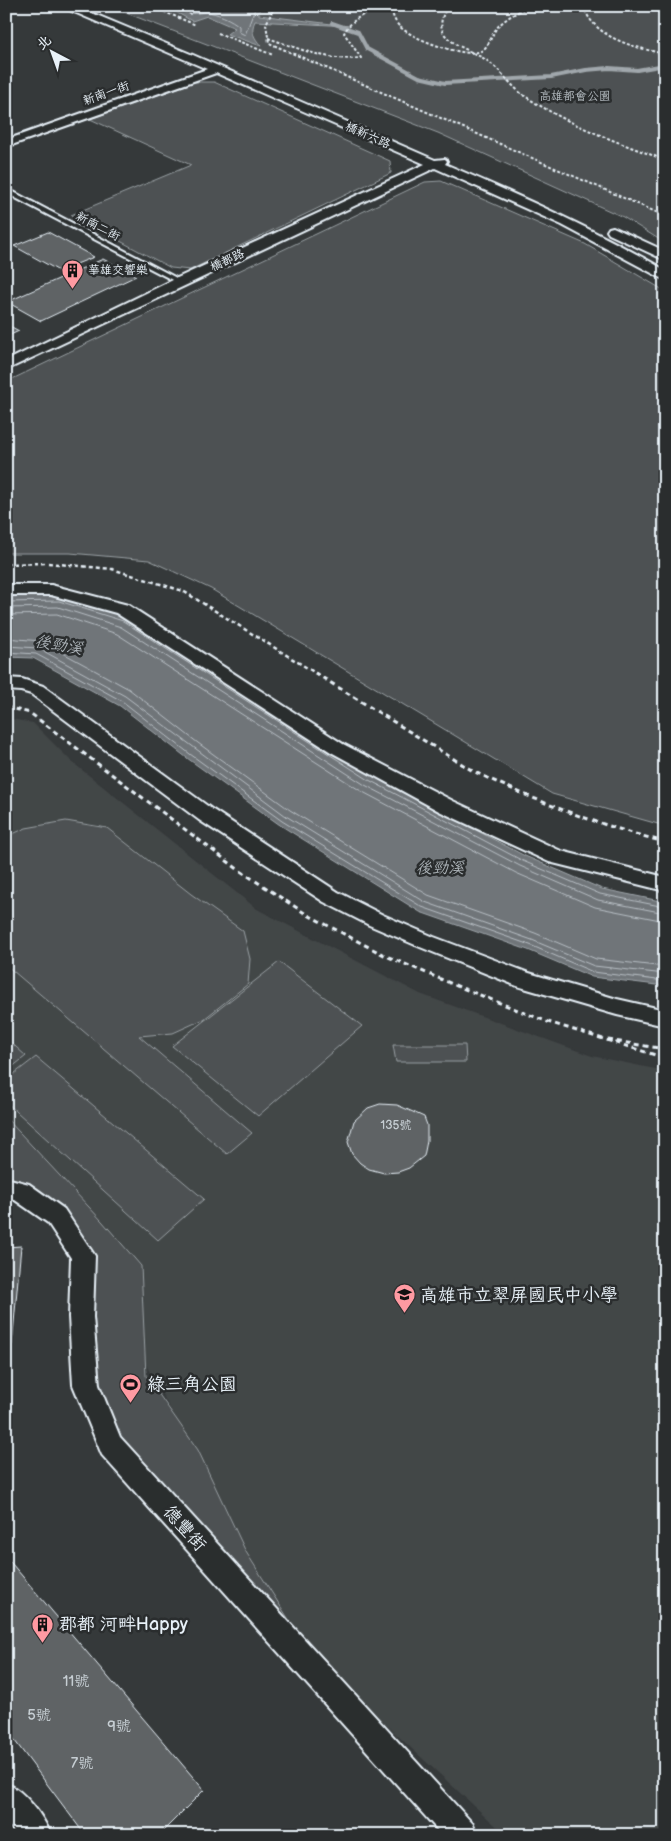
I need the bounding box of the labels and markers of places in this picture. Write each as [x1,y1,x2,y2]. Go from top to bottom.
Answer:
building icon: 華雄交響樂 [60,258,84,289]
place label: 華雄交響樂 [88,263,148,278]
school or university icon: 高雄市立翠屏國民中小學 [392,1283,416,1314]
place label: 高雄市立翠屏國民中小學 [420,1285,618,1306]
sports icon: 綠三角公園 [119,1372,143,1403]
place label: 綠三角公園 [147,1374,237,1395]
building icon: 郡都 河畔Happy [31,1612,55,1643]
place label: 郡都 河畔Happy [59,1614,189,1635]

